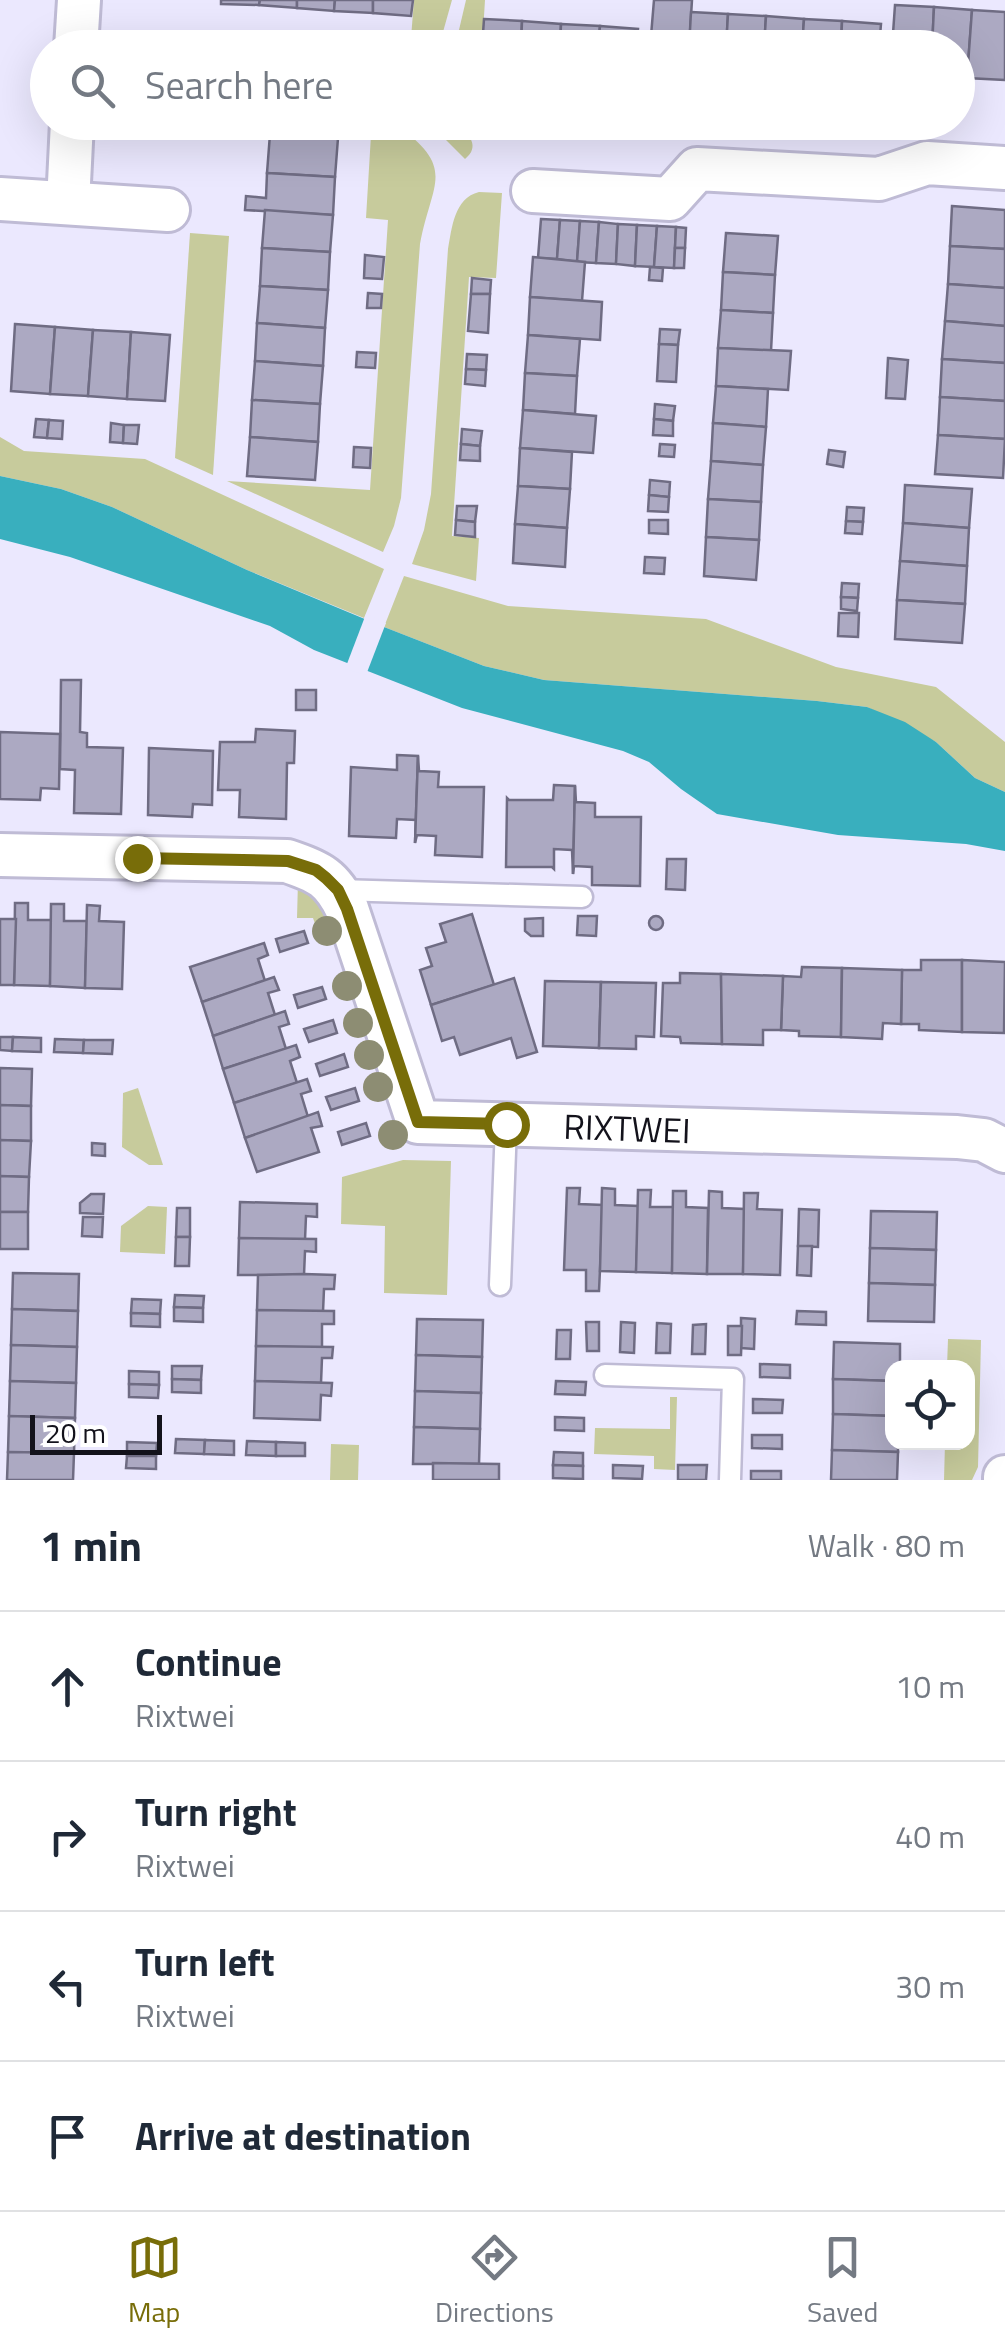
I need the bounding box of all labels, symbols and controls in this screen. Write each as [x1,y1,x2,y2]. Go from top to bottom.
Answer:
search box [30,30,975,140]
text: Search here [145,56,333,114]
icon: search [65,58,120,113]
route end [115,836,161,882]
street label: RIXTWEI [563,1099,691,1157]
route start [484,1102,530,1148]
map controls [885,1360,975,1450]
button: locate [885,1360,975,1450]
scale bar [30,1410,162,1454]
text: 20 m [45,1411,106,1454]
text: 1 min [40,1513,142,1577]
text: Walk · 80 m [808,1521,965,1569]
text: Continue [135,1633,282,1691]
icon: ahead [40,1659,95,1714]
text: 10 m [895,1662,965,1710]
text: Rixtwei [135,1691,235,1739]
text: Turn right [135,1783,297,1841]
icon: right [40,1809,95,1864]
text: 40 m [895,1812,965,1860]
text: Rixtwei [135,1841,235,1889]
text: Turn left [135,1933,275,1991]
icon: left [40,1959,95,2014]
text: 30 m [895,1962,965,2010]
text: Rixtwei [135,1991,235,2039]
text: Arrive at destination [135,2107,471,2165]
icon: arrive [40,2109,95,2164]
tab: Map [127,2230,182,2333]
tab: Directions [435,2230,554,2333]
tab: Saved [807,2230,878,2333]

